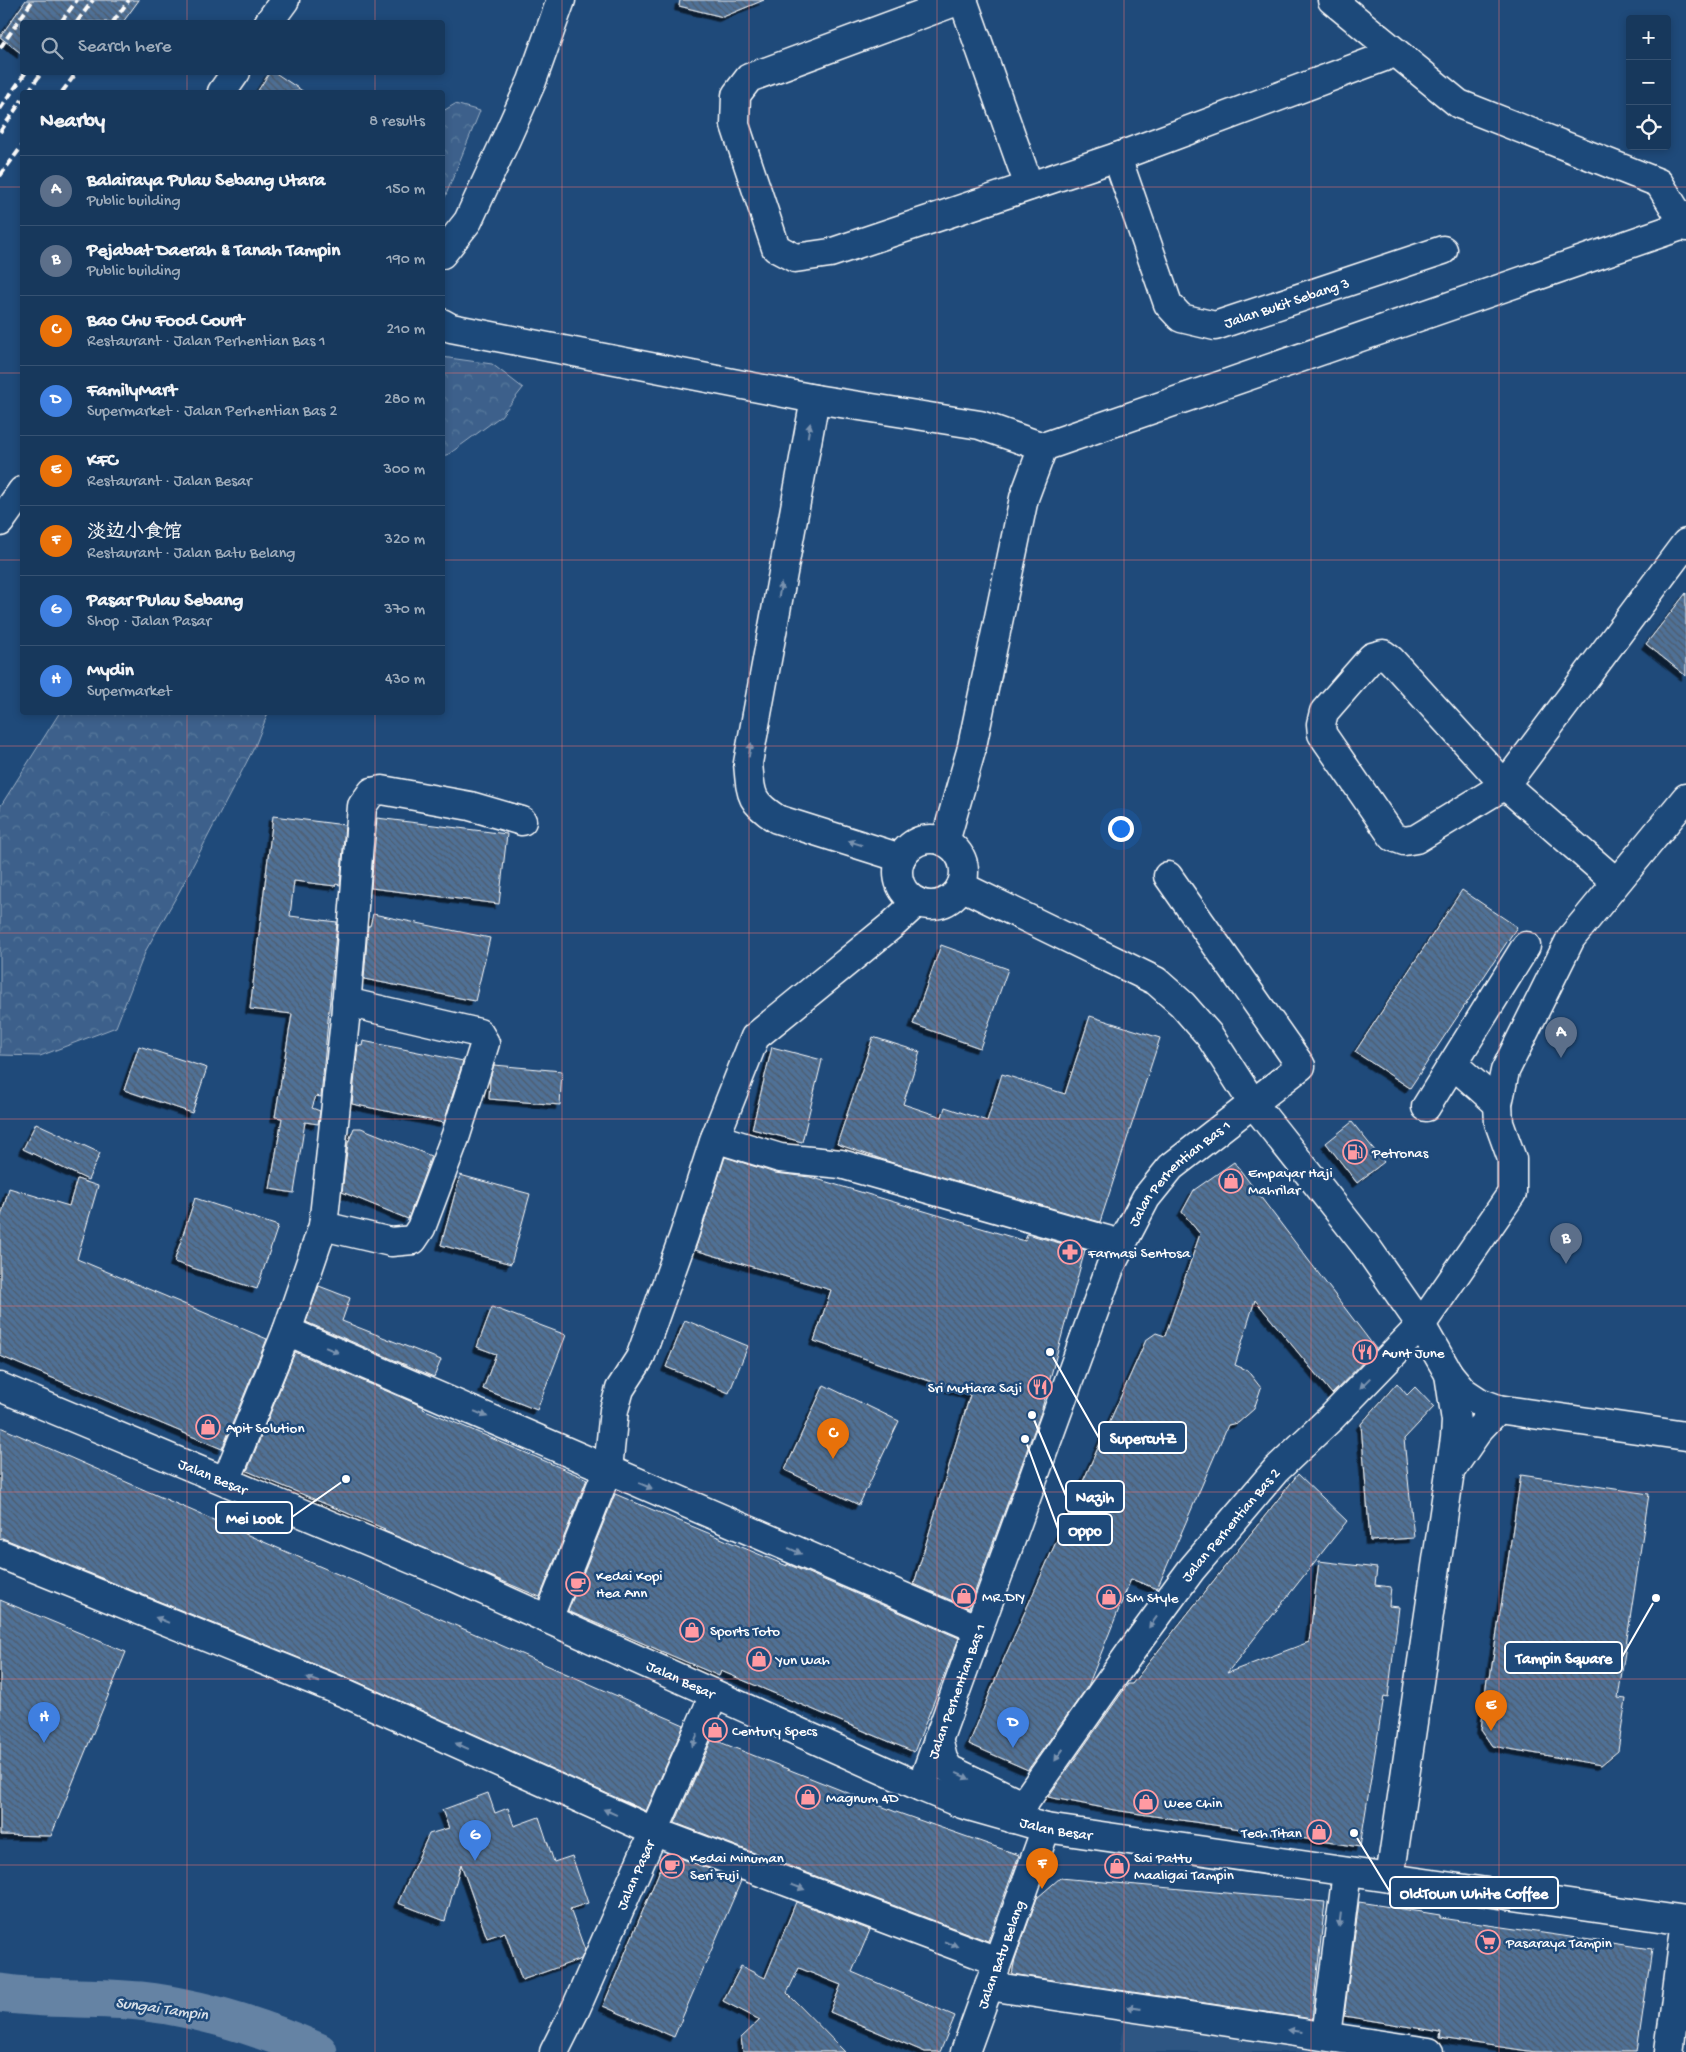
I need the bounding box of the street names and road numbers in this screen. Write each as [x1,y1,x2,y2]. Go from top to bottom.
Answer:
street label: Jalan Bukit Sebang 3 [1222,275,1352,333]
street label: Jalan Perhentian Bas 1 [1126,1117,1235,1230]
street label: Jalan Besar [175,1456,251,1501]
street label: Jalan Perhentian Bas 2 [1178,1465,1285,1586]
street label: Jalan Perhentian Bas 1 [925,1622,991,1762]
street label: Jalan Besar [643,1658,719,1705]
street label: Jalan Besar [1017,1814,1095,1846]
street label: Jalan Pasar [613,1836,661,1913]
street label: Jalan Batu Belang [974,1898,1030,2012]

